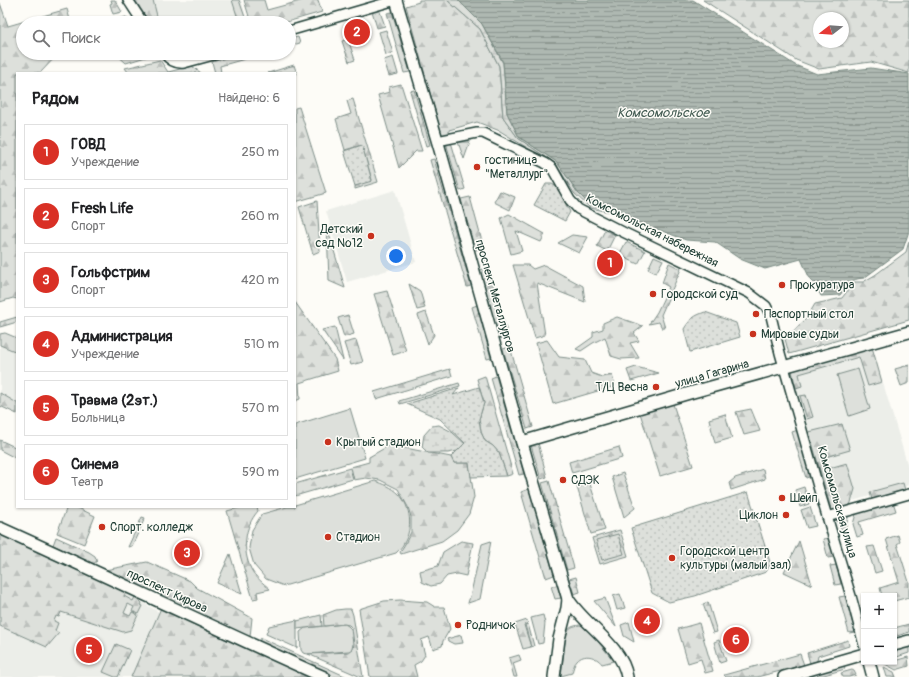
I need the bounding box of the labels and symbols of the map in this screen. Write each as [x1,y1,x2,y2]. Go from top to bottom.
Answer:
north arrow [813,12,849,48]
pin: 2 [344,17,370,47]
water label: Комсомольское [617,105,710,121]
place label: гостиница "Металлург" [485,153,548,182]
marker: гостиница "Металлург" [472,162,482,172]
street label: Комсомольская набережная [583,191,721,271]
place label: Детский сад №12 [316,222,363,251]
marker: Детский сад №12 [366,231,376,241]
street label: проспект Металлургов [472,238,518,354]
your location [386,246,406,266]
pin: 1 [597,248,623,278]
place label: Прокуратура [790,278,855,293]
marker: Прокуратура [777,280,787,290]
place label: Городской суд [661,287,739,302]
marker: Городской суд [648,289,658,299]
place label: Паспортный стол [764,307,854,322]
marker: Паспортный стол [751,309,761,319]
place label: Мировые судьи [761,327,839,342]
marker: Мировые судьи [748,329,758,339]
street label: улица Гагарина [672,356,751,392]
place label: Т/Ц Весна [596,380,648,395]
marker: Т/Ц Весна [651,382,661,392]
place label: Крытый стадион [336,435,421,450]
marker: Крытый стадион [323,437,333,447]
street label: Комсомольская улица [814,444,860,560]
place label: СДЭК [571,473,600,488]
marker: СДЭК [558,475,568,485]
place label: Шейп [790,491,818,506]
marker: Шейп [777,493,787,503]
place label: Циклон [739,508,778,523]
marker: Циклон [781,510,791,520]
place label: Спорт. колледж [110,520,193,535]
marker: Спорт. колледж [97,522,107,532]
place label: Стадион [336,530,380,545]
marker: Стадион [323,532,333,542]
pin: 3 [174,538,200,568]
place label: Городской центр культуры (малый зал) [680,544,792,573]
marker: Городской центр культуры (малый зал) [667,553,677,563]
street label: проспект Кирова [124,566,210,616]
pin: 4 [634,606,660,636]
place label: Родничок [466,618,516,633]
marker: Родничок [453,620,463,630]
pin: 6 [723,625,749,655]
pin: 5 [76,635,102,665]

